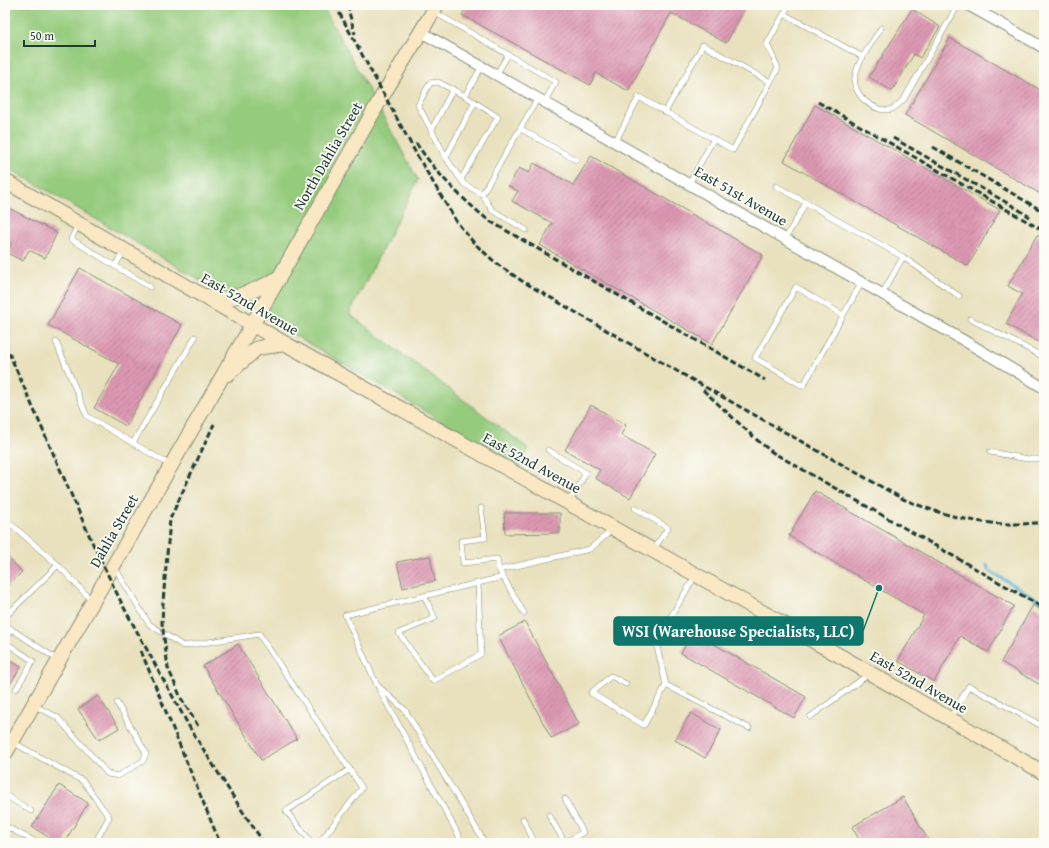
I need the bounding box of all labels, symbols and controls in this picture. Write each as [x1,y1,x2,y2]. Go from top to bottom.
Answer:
scale bar [24,22,95,48]
text: 50 m [30,27,54,44]
street label: North Dahlia Street [288,97,368,214]
street label: East 51st Avenue [691,160,792,231]
street label: East 52nd Avenue [198,267,303,340]
street label: East 52nd Avenue [479,427,585,498]
street label: Dahlia Street [84,490,143,571]
callout: WSI (Warehouse Specialists, LLC) [614,617,863,645]
text: WSI (Warehouse Specialists, LLC) [622,619,854,643]
street label: East 52nd Avenue [867,645,972,718]

